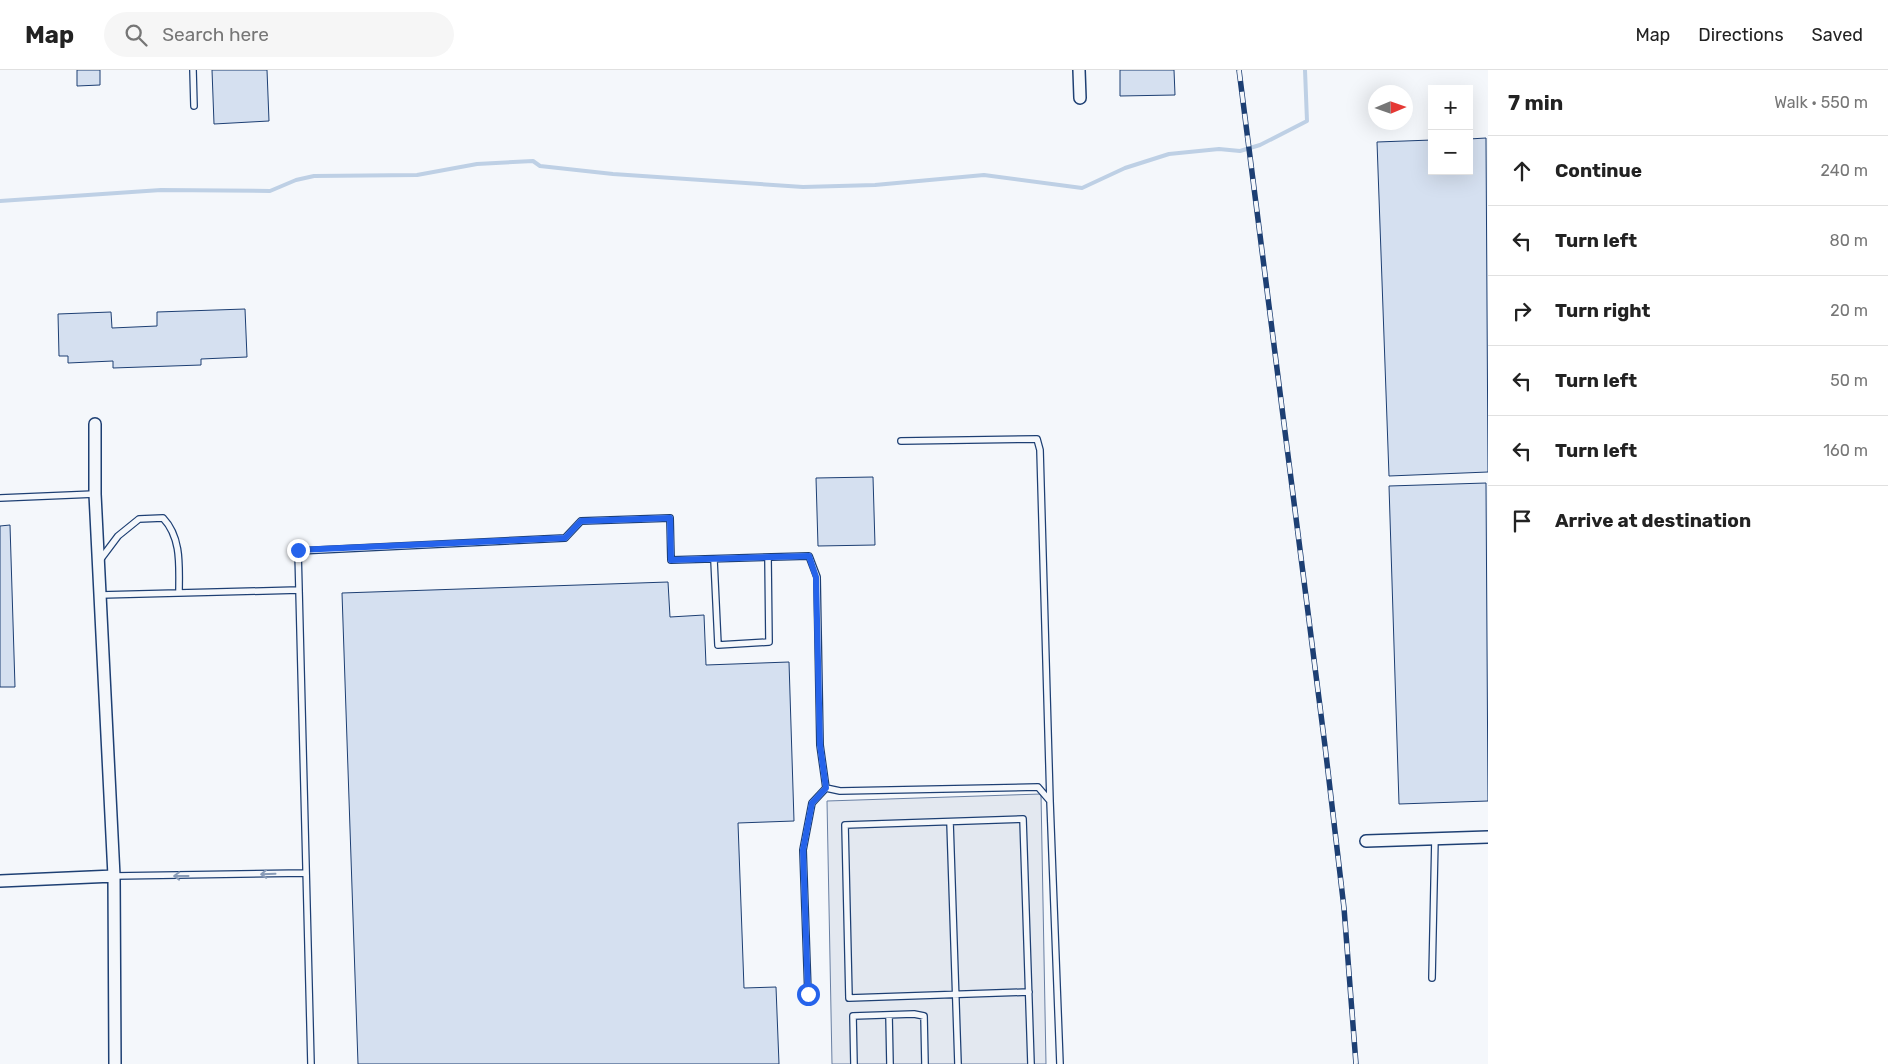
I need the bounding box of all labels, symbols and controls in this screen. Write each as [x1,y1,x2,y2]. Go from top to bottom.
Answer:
search box [104,12,454,57]
text: Map [25,21,74,49]
icon: search [122,21,150,49]
text: Search here [162,23,269,46]
text: Map [1635,24,1670,46]
text: Directions [1698,24,1784,46]
text: Saved [1812,24,1863,46]
north arrow [1368,85,1413,130]
map controls [1428,85,1473,175]
button: + [1428,85,1473,130]
text: 7 min [1508,90,1563,115]
text: Walk · 550 m [1774,93,1868,112]
button: − [1428,130,1473,175]
icon: ahead [1508,157,1536,185]
text: Continue [1555,159,1642,182]
text: 240 m [1821,161,1868,180]
icon: left [1508,227,1536,255]
text: Turn left [1555,229,1637,252]
text: 80 m [1830,231,1868,250]
icon: right [1508,297,1536,325]
text: Turn right [1555,299,1650,322]
text: 20 m [1830,301,1868,320]
icon: left [1508,367,1536,395]
text: Turn left [1555,369,1637,392]
text: 50 m [1830,371,1868,390]
icon: left [1508,437,1536,465]
text: Turn left [1555,439,1637,462]
text: 160 m [1823,441,1868,460]
icon: arrive [1508,507,1536,535]
text: Arrive at destination [1555,509,1751,532]
route end [287,539,310,562]
one-way arrow [260,869,276,879]
one-way arrow [173,871,190,881]
route start [797,983,820,1006]

